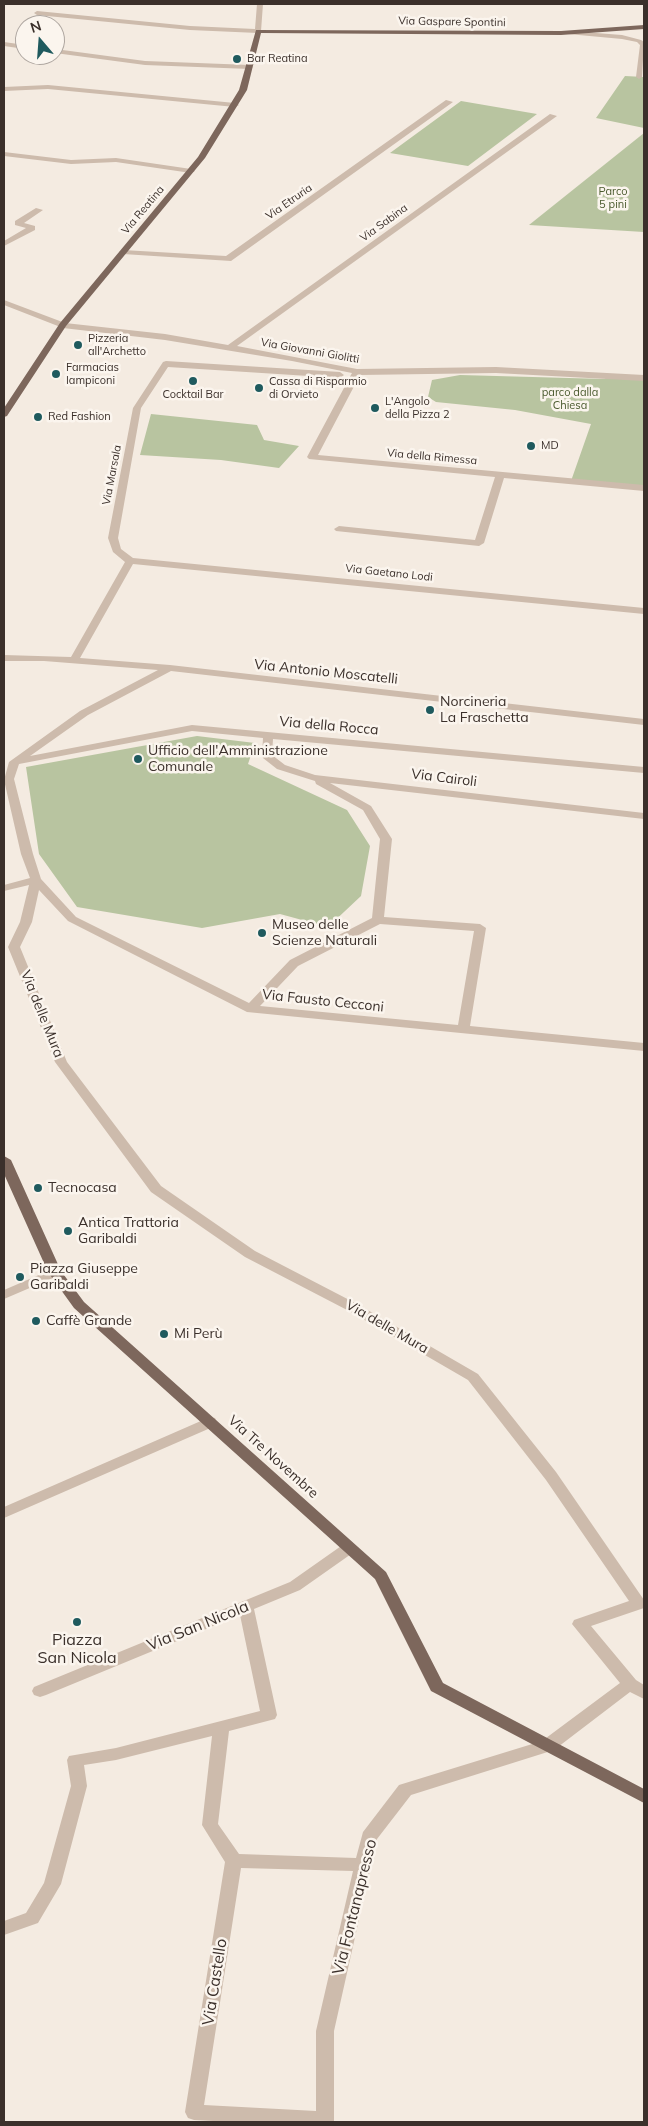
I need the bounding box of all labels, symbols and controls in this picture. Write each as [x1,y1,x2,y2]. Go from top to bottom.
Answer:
street label: Via Gaspare Spontini [398,14,506,30]
north arrow [15,15,65,65]
text: N [28,16,43,37]
place label: Bar Reatina [247,52,308,66]
marker: Bar Reatina [231,53,243,65]
street label: Via Etruria [263,181,315,223]
street label: Via Reatina [119,183,167,237]
park label: Parco 5 pini [598,185,628,211]
street label: Via Sabina [358,201,410,245]
place label: Pizzeria all'Archetto [88,332,146,358]
street label: Via Giovanni Giolitti [260,336,360,366]
marker: Pizzeria all'Archetto [72,339,84,351]
place label: Farmacias Iampiconi [66,361,119,387]
marker: Farmacias Iampiconi [50,368,62,380]
marker: Cocktail Bar [187,375,199,387]
place label: Cassa di Risparmio di Orvieto [269,375,367,401]
marker: Cassa di Risparmio di Orvieto [253,382,265,394]
park label: parco dalla Chiesa [542,386,598,412]
place label: Cocktail Bar [162,388,224,402]
place label: L'Angolo della Pizza 2 [385,395,450,421]
marker: L'Angolo della Pizza 2 [369,402,381,414]
place label: Red Fashion [48,410,111,424]
marker: Red Fashion [32,411,44,423]
place label: MD [541,439,559,453]
marker: MD [525,440,537,452]
street label: Via Marsala [100,444,124,506]
street label: Via della Rimessa [386,446,478,468]
street label: Via Gaetano Lodi [345,562,433,584]
street label: Via Antonio Moscatelli [253,656,399,688]
place label: Norcineria La Fraschetta [440,694,529,726]
marker: Norcineria La Fraschetta [424,704,436,716]
street label: Via della Rocca [279,713,379,739]
place label: Ufficio dell'Amministrazione Comunale [148,743,328,776]
marker: Ufficio dell'Amministrazione Comunale [132,753,144,765]
street label: Via Cairoli [410,766,478,790]
place label: Museo delle Scienze Naturali [272,917,377,950]
marker: Museo delle Scienze Naturali [256,927,268,939]
street label: Via delle Mura [17,968,67,1060]
street label: Via Fausto Cecconi [261,986,385,1016]
place label: Tecnocasa [48,1180,117,1196]
marker: Tecnocasa [32,1182,44,1194]
place label: Antica Trattoria Garibaldi [78,1215,179,1248]
marker: Antica Trattoria Garibaldi [62,1225,74,1237]
place label: Piazza Giuseppe Garibaldi [30,1261,138,1294]
marker: Piazza Giuseppe Garibaldi [14,1271,26,1283]
street label: Via delle Mura [343,1297,431,1357]
place label: Caffè Grande [46,1313,132,1329]
marker: Caffè Grande [30,1315,42,1327]
place label: Mi Perù [174,1326,223,1342]
marker: Mi Perù [158,1328,170,1340]
street label: Via Tre Novembre [224,1412,322,1502]
street label: Via San Nicola [144,1597,252,1655]
marker: Piazza San Nicola [71,1616,83,1628]
place label: Piazza San Nicola [37,1630,117,1668]
street label: Via Fontanapresso [329,1837,381,1977]
street label: Via Castello [199,1937,231,2027]

